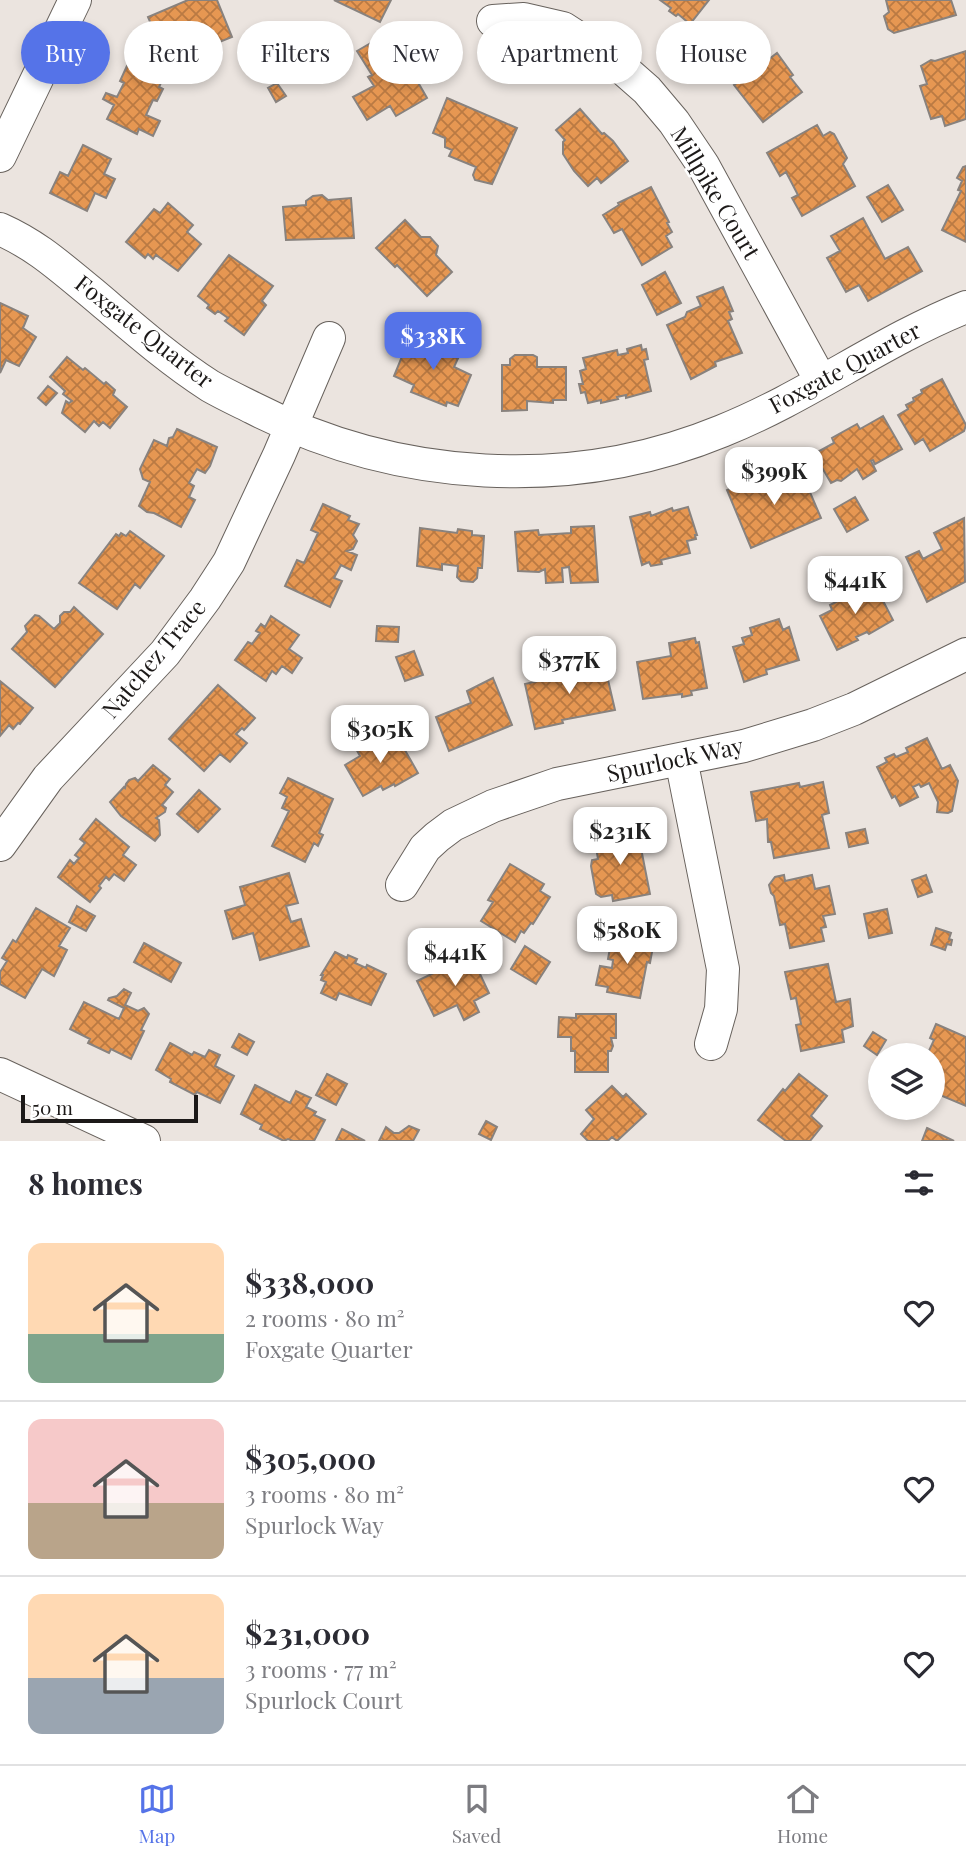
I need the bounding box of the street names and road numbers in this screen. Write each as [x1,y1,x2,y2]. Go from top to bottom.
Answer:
street label: Millpike Court [664,120,769,265]
street label: Foxgate Quarter [69,267,221,395]
street label: Foxgate Quarter [763,314,926,420]
street label: Natchez Trace [94,592,212,724]
street label: Spurlock Way [603,729,746,788]

